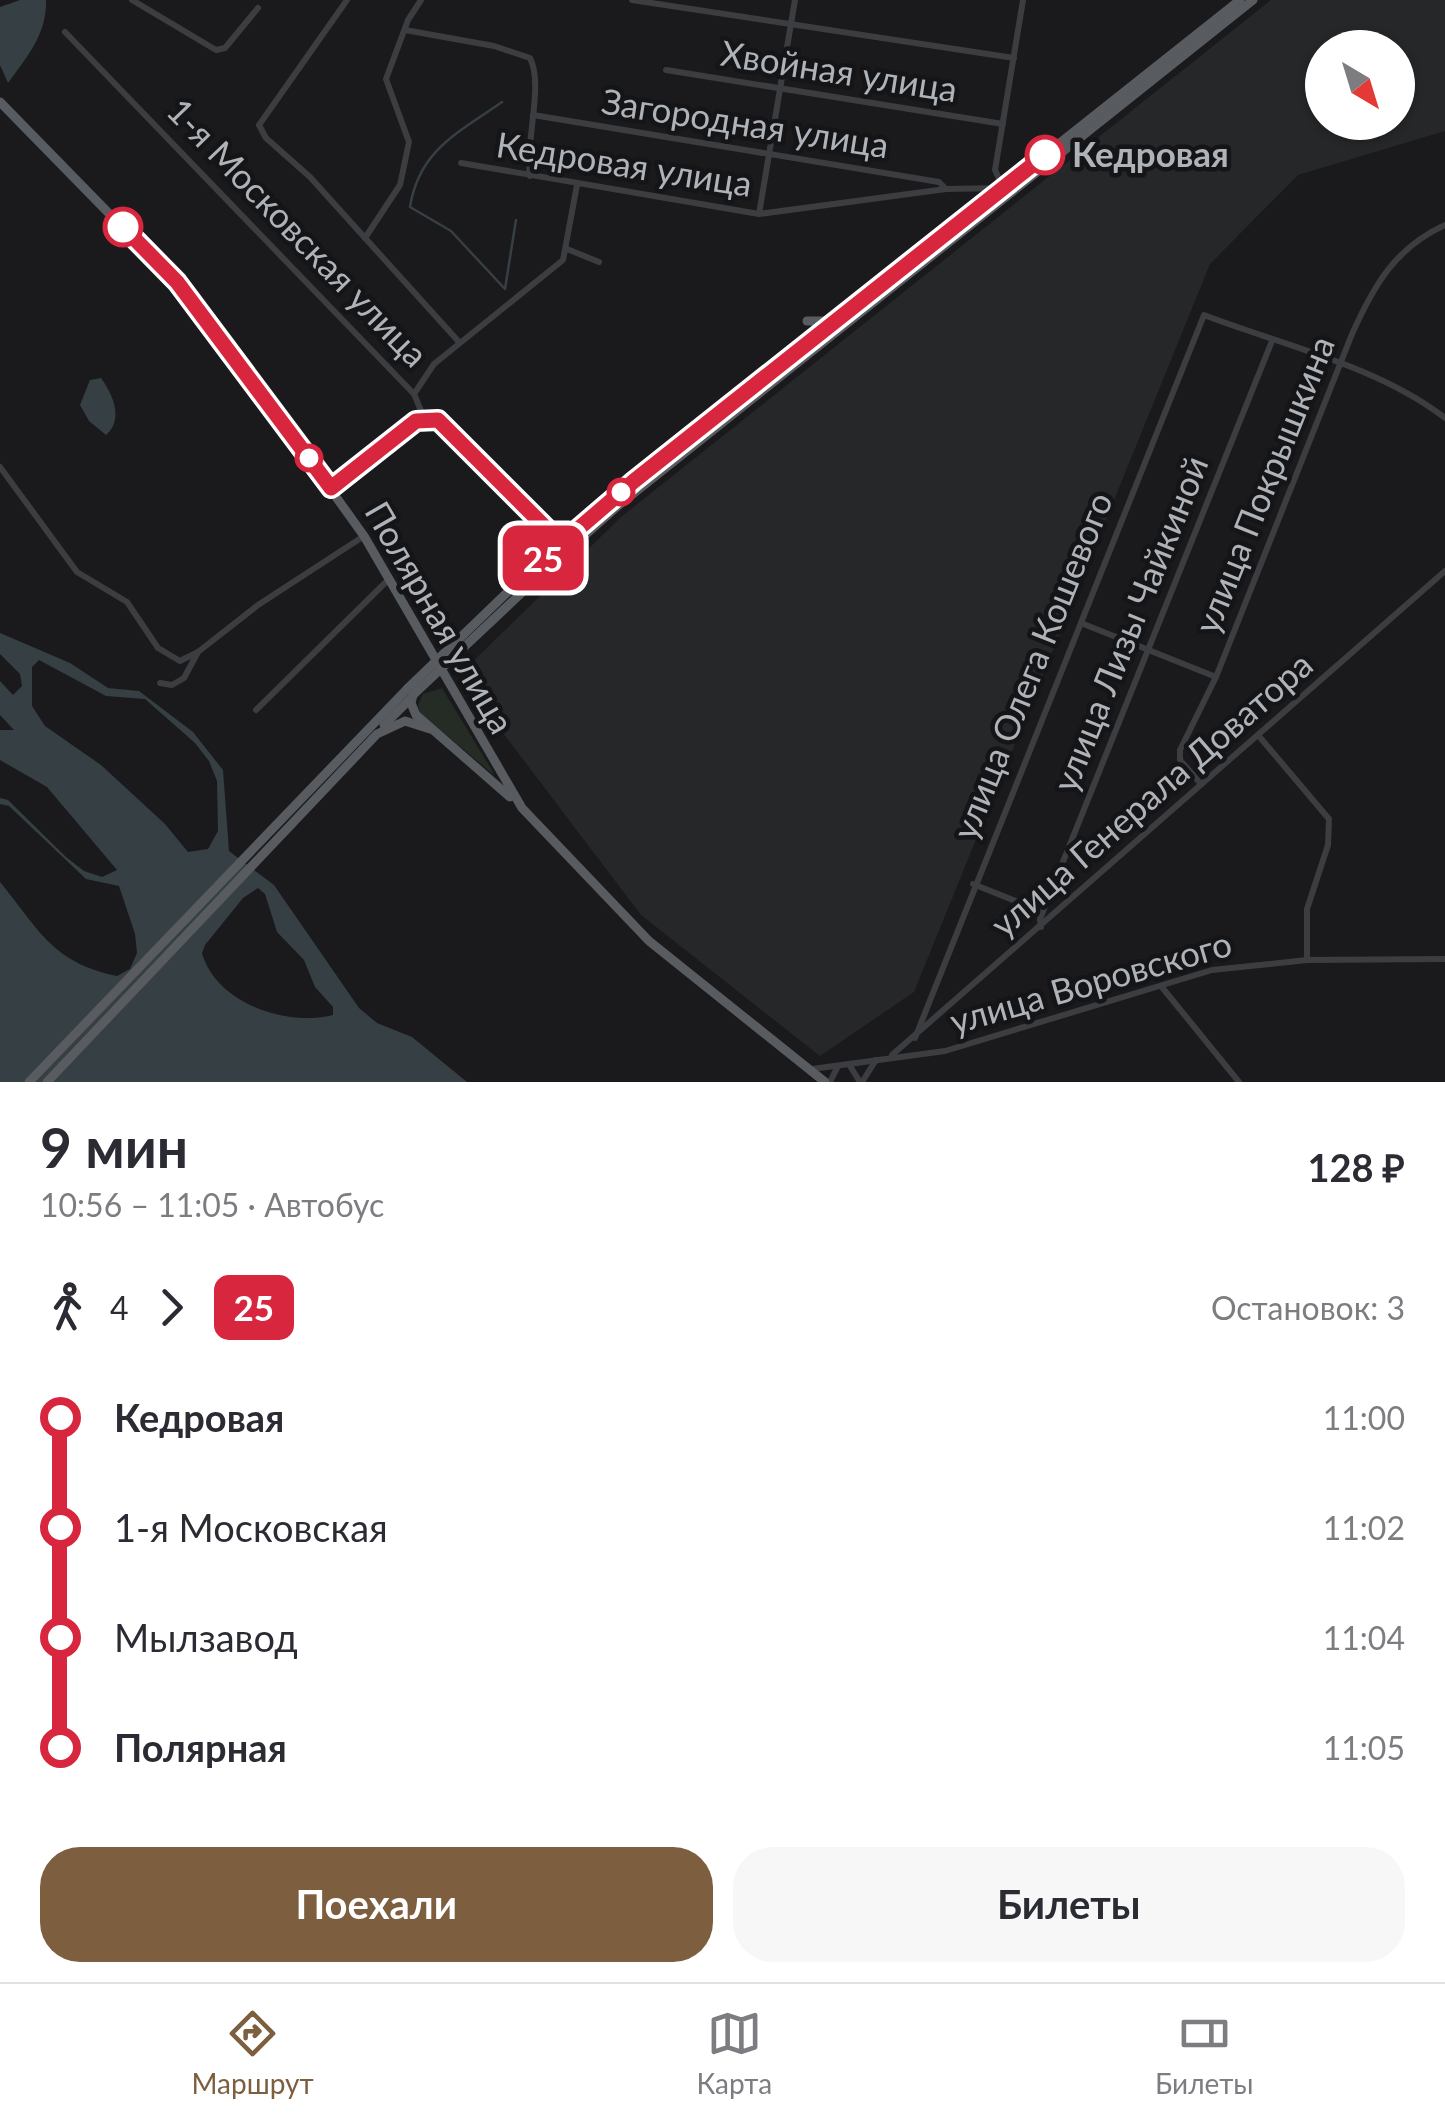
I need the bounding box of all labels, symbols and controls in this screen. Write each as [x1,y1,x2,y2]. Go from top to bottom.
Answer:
north arrow [1305,30,1415,140]
map controls [1305,30,1415,140]
street label: Хвойная улица [718,31,960,109]
street label: Загородная улица [599,79,892,165]
street label: 1-я Московская улица [159,89,437,374]
street label: Кедровая улица [494,122,755,204]
place label: Кедровая [1072,132,1229,174]
marker: Кедровая [1026,136,1064,174]
unlabelled marker [104,208,142,246]
street label: улица Покрышкина [1184,330,1342,639]
unlabelled marker [296,445,322,471]
street label: улица Лизы Чайкиной [1043,449,1216,797]
unlabelled marker [608,479,634,505]
street label: улица Олега Кошевого [942,486,1120,845]
street label: Полярная улица [357,494,524,740]
line badge: 25 [498,526,588,590]
text: 25 [523,537,563,579]
street label: улица Генерала Доватора [981,642,1320,945]
street label: улица Воровского [945,921,1236,1041]
text: 9 мин [40,1114,188,1180]
text: 128 ₽ [1308,1144,1405,1190]
text: 10:56 – 11:05 · Автобус [40,1185,384,1224]
icon: walk [40,1280,95,1335]
icon: forward [144,1280,199,1335]
text: 25 [234,1286,274,1328]
text: 4 [110,1288,129,1327]
text: Остановок: 3 [1211,1288,1405,1327]
text: Кедровая [114,1394,284,1440]
text: 11:00 [1323,1398,1405,1437]
text: 1-я Московская [114,1504,388,1550]
text: 11:02 [1323,1508,1405,1547]
text: Мылзавод [114,1614,298,1660]
text: 11:04 [1323,1618,1405,1657]
text: Полярная [114,1724,287,1770]
text: 11:05 [1323,1728,1405,1767]
button: Поехали [40,1847,713,1962]
button: Билеты [733,1847,1405,1962]
tab: Маршрут [191,2006,314,2100]
tab: Карта [696,2006,772,2100]
tab: Билеты [1155,2006,1254,2100]

